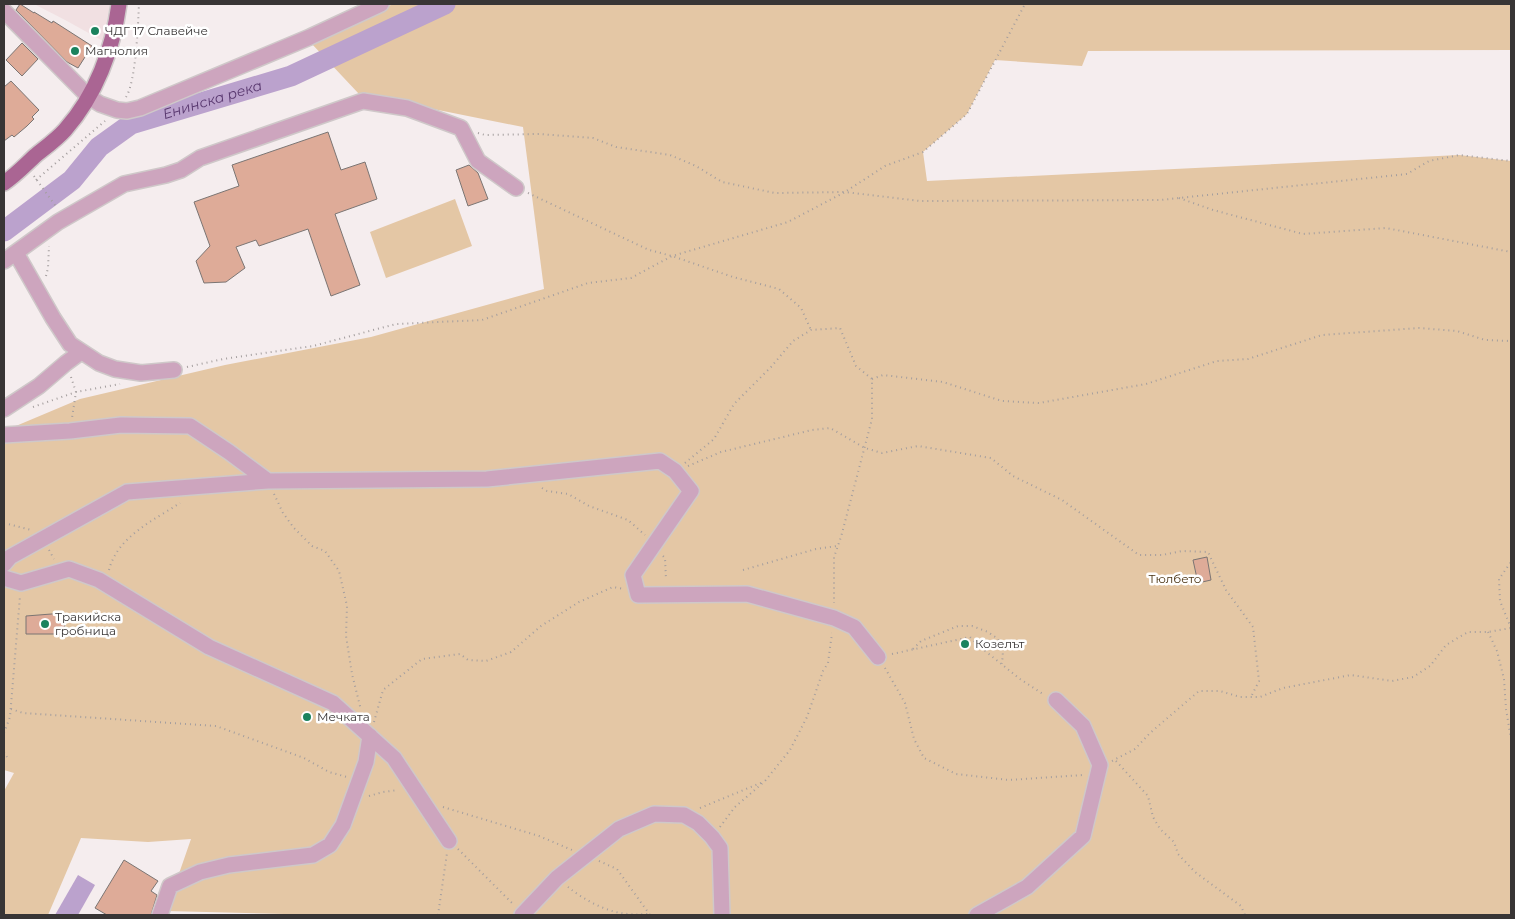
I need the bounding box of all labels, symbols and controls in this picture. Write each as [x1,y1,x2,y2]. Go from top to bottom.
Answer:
place label: ЧДГ 17 Славейче [105,23,208,38]
marker: ЧДГ 17 Славейче [89,25,101,37]
place label: Магнолия [85,43,148,58]
marker: Магнолия [69,45,81,57]
water label: Енинска река [160,76,264,123]
park label: Тюлбето [1149,571,1202,586]
place label: Тракийска гробница [55,609,121,638]
marker: Тракийска гробница [39,618,51,630]
place label: Козелът [975,636,1025,651]
marker: Козелът [959,638,971,650]
place label: Мечката [317,709,370,724]
marker: Мечката [301,711,313,723]

